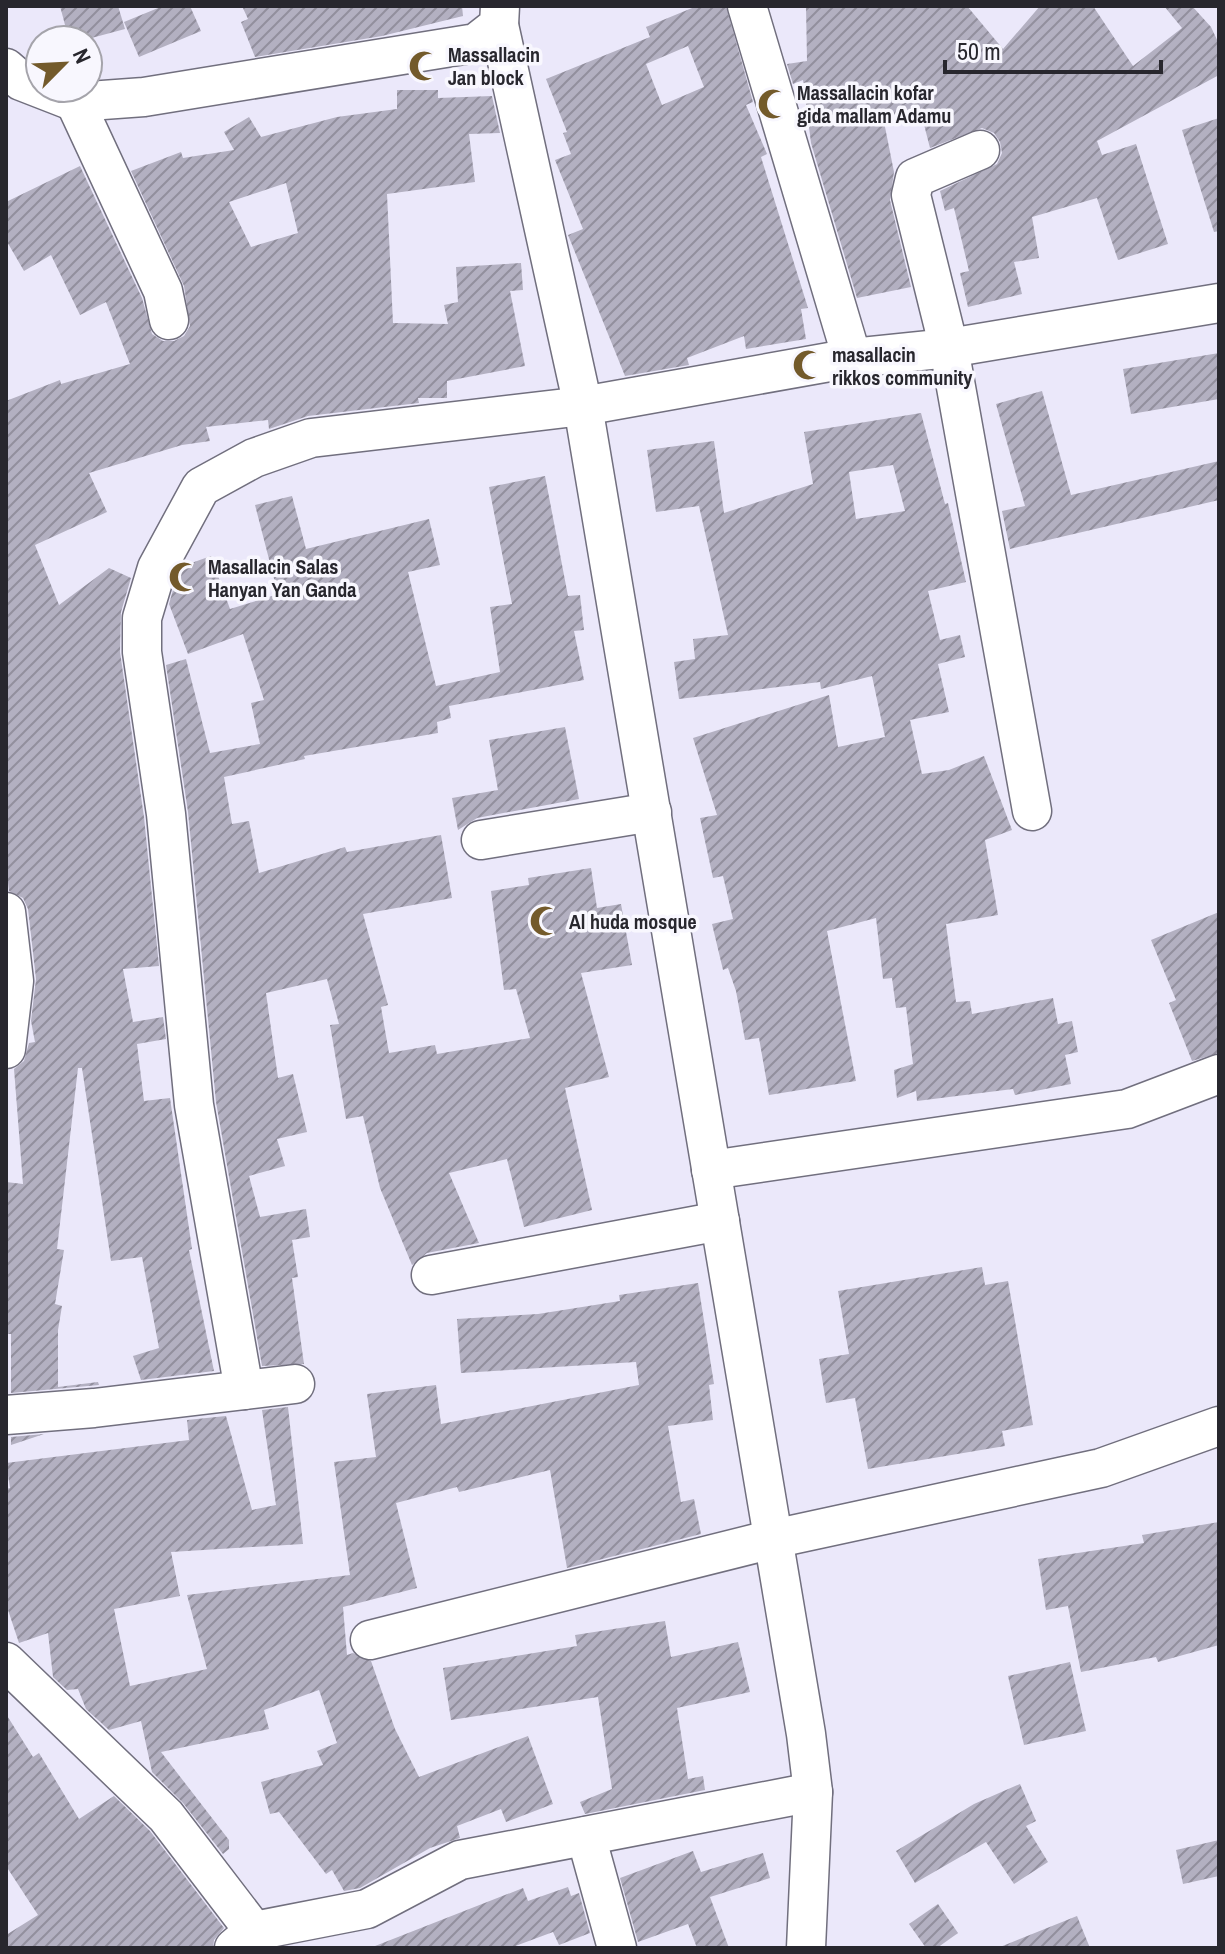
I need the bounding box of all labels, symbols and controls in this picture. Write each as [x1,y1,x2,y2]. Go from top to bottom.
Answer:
north arrow [24,24,104,104]
scale bar [945,24,1161,74]
text: 50 m [957,35,1001,67]
place label: Massallacin Jan block [448,41,540,91]
text: N [66,44,99,68]
mosque icon: Massallacin Jan block [407,49,441,83]
place label: Massallacin kofar gida mallam Adamu [797,79,951,129]
mosque icon: Massallacin kofar gida mallam Adamu [756,87,790,121]
place label: masallacin rikkos community [832,341,973,391]
mosque icon: masallacin rikkos community [791,348,825,382]
place label: Masallacin Salas Hanyan Yan Ganda [208,553,356,603]
mosque icon: Masallacin Salas Hanyan Yan Ganda [167,560,201,594]
mosque icon: Al huda mosque [528,904,562,938]
place label: Al huda mosque [569,908,697,935]

